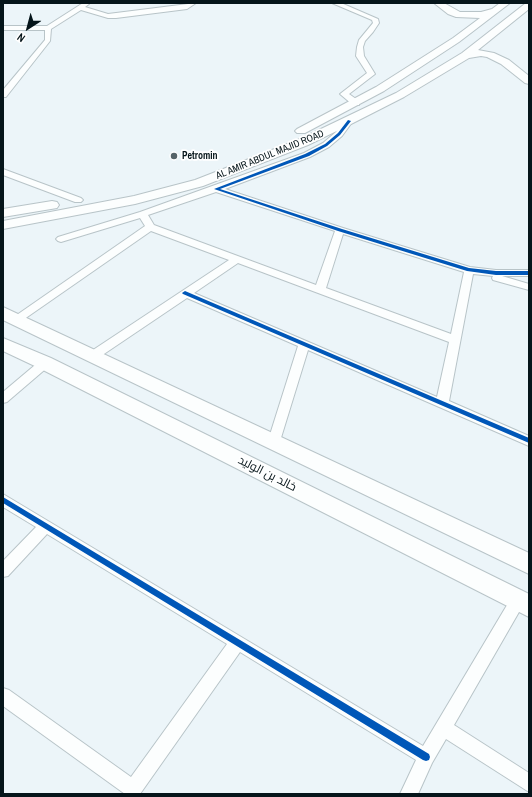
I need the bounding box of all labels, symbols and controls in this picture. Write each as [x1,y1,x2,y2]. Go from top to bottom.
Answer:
north arrow [8,8,48,48]
text: N [14,30,28,45]
street label: AL AMIR ABDUL MAJID ROAD [214,128,326,182]
place label: Petromin [182,150,218,162]
marker: Petromin [169,151,179,161]
street label: خالد بن الوليد [235,453,299,495]

